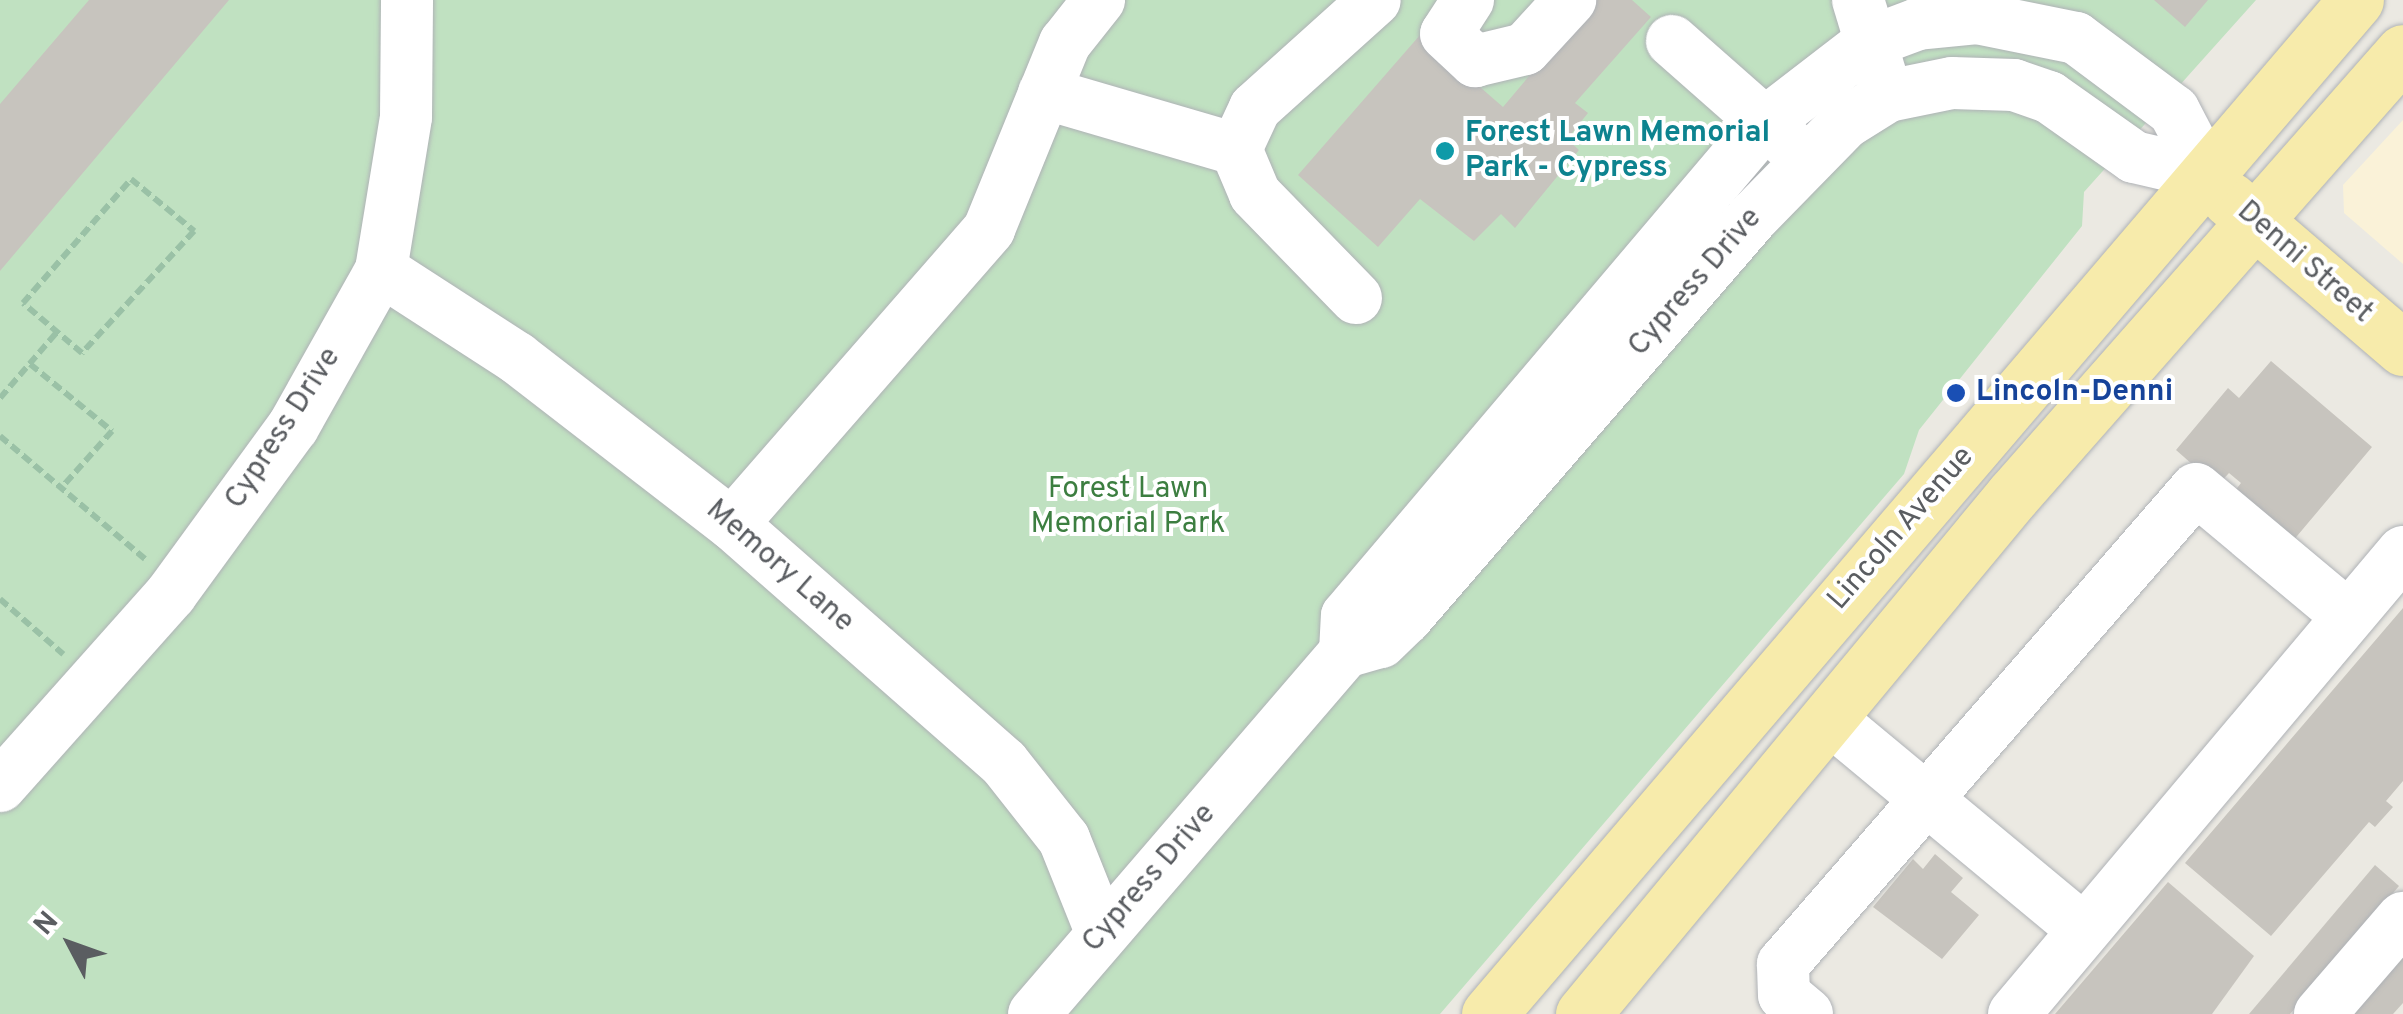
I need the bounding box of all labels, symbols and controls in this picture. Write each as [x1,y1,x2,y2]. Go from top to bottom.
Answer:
place label: Forest Lawn Memorial Park - Cypress [1465,116,1770,186]
marker: Forest Lawn Memorial Park - Cypress [1434,140,1456,162]
street label: Denni Street [2229,194,2379,332]
street label: Cypress Drive [1622,201,1770,365]
street label: Cypress Drive [218,342,350,516]
place label: Lincoln-Denni [1976,375,2173,411]
marker: Lincoln-Denni [1945,382,1967,404]
street label: Lincoln Avenue [1821,440,1983,618]
park label: Forest Lawn Memorial Park [1031,472,1225,542]
street label: Memory Lane [698,493,860,641]
street label: Cypress Drive [1076,797,1224,961]
north arrow [20,894,120,994]
text: N [27,905,68,944]

